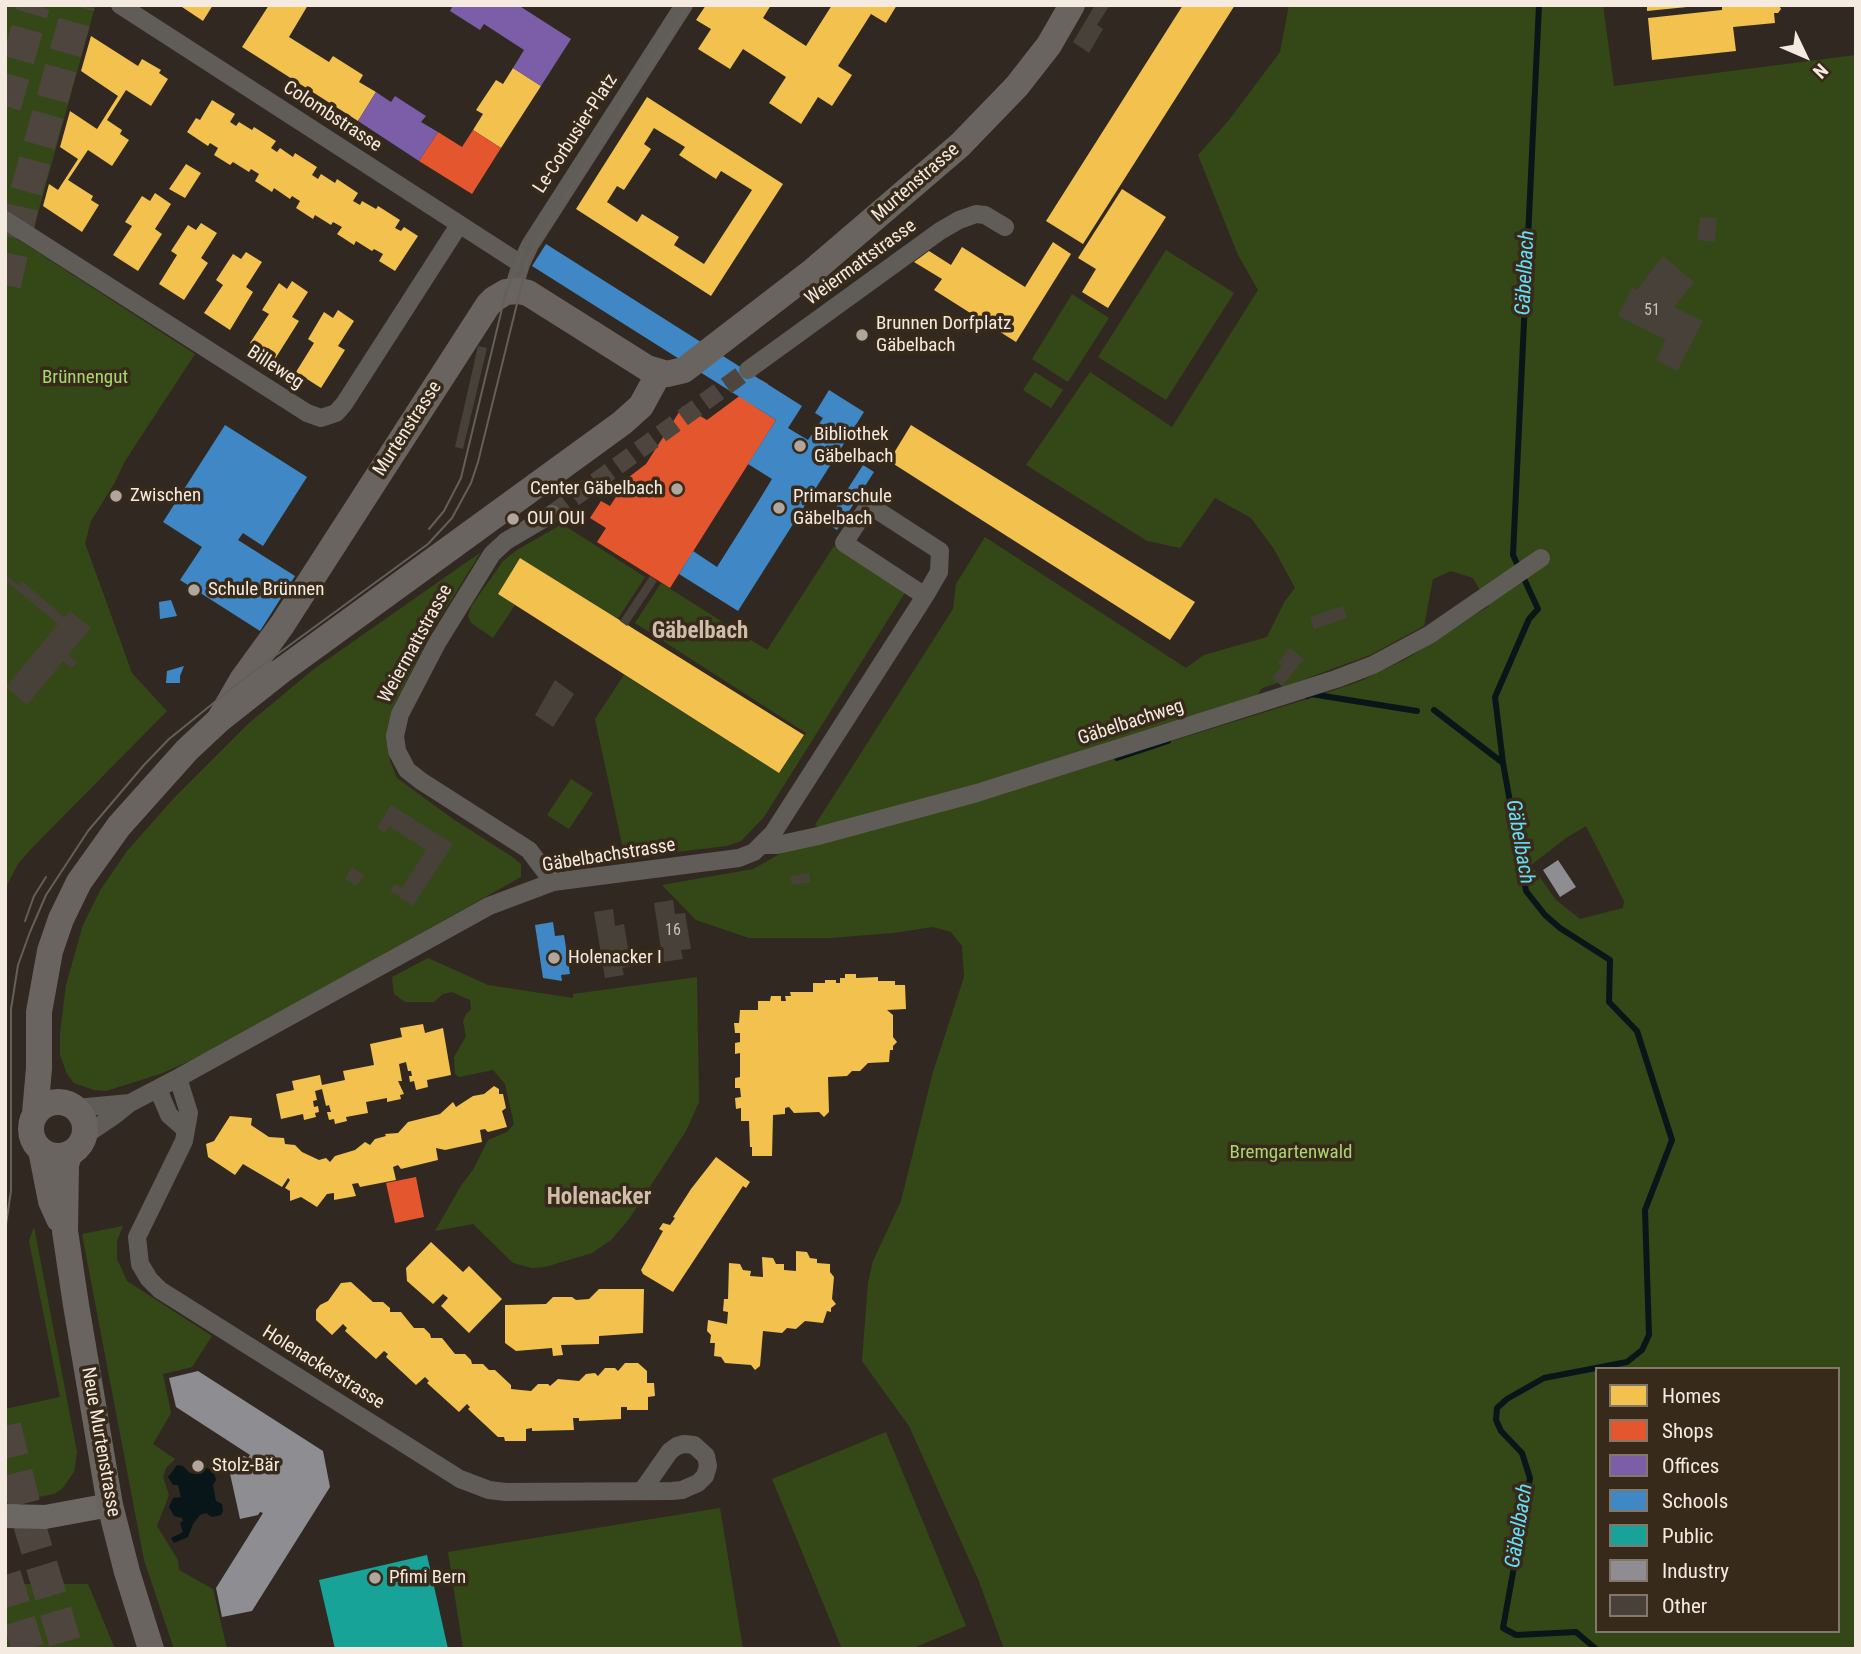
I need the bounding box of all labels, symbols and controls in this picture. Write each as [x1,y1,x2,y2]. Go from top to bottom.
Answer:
north arrow [1770,21,1840,91]
text: N [1808,59,1833,83]
street label: Le-Corbusier-Platz [529,70,623,198]
street label: Colombstrasse [278,77,386,157]
street label: Murtenstrasse [868,139,964,227]
street label: Weiermattstrasse [801,215,921,311]
water label: Gäbelbach [1511,230,1541,316]
house number: 51 [1644,301,1660,321]
place label: Brunnen Dorfplatz Gäbelbach [876,313,1011,357]
marker: Brunnen Dorfplatz Gäbelbach [854,327,870,343]
street label: Billeweg [242,341,308,395]
park label: Brünnengut [42,367,128,389]
street label: Murtenstrasse [369,377,447,481]
place label: Bibliothek Gäbelbach [814,424,893,468]
marker: Bibliothek Gäbelbach [792,438,808,454]
place label: Center Gäbelbach [530,478,663,500]
marker: Center Gäbelbach [669,481,685,497]
place label: Zwischen [130,485,201,507]
place label: Primarschule Gäbelbach [793,486,892,530]
marker: Zwischen [108,488,124,504]
marker: Primarschule Gäbelbach [771,500,787,516]
place label: OUI OUI [527,508,585,530]
marker: OUI OUI [505,511,521,527]
place label: Schule Brünnen [208,579,324,601]
street label: Weiermattstrasse [374,581,458,707]
marker: Schule Brünnen [186,582,202,598]
district label: Gäbelbach [652,618,748,646]
street label: Gäbelbachweg [1075,695,1187,751]
water label: Gäbelbach [1499,798,1539,886]
street label: Gäbelbachstrasse [541,834,677,878]
house number: 16 [665,921,681,941]
place label: Holenacker I [568,947,662,969]
marker: Holenacker I [546,950,562,966]
park label: Bremgartenwald [1230,1142,1352,1164]
district label: Holenacker [547,1184,651,1212]
street label: Holenackerstrasse [258,1321,388,1415]
street label: Neue Murtenstrasse [76,1365,124,1519]
legend [1595,1367,1840,1633]
text: Homes [1662,1384,1721,1408]
text: Shops [1662,1419,1714,1443]
text: Offices [1662,1454,1719,1478]
place label: Stolz-Bär [212,1455,280,1477]
marker: Stolz-Bär [190,1458,206,1474]
water label: Gäbelbach [1501,1482,1539,1570]
text: Schools [1662,1489,1728,1513]
text: Public [1662,1524,1714,1548]
text: Industry [1662,1559,1729,1583]
place label: Pfimi Bern [389,1567,466,1589]
marker: Pfimi Bern [367,1570,383,1586]
text: Other [1662,1594,1707,1618]

